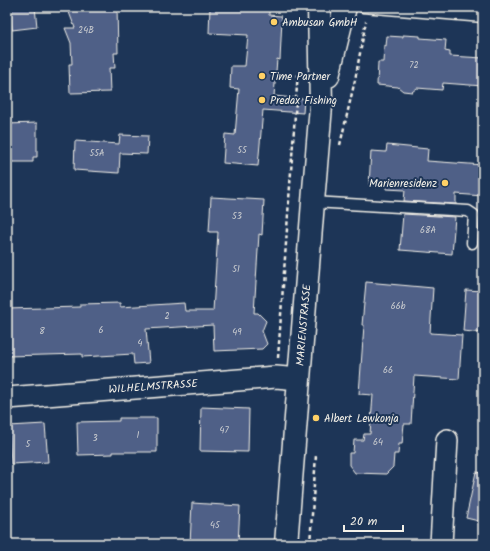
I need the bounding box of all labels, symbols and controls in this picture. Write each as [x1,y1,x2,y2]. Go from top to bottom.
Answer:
place label: Ambusan GmbH [282,14,357,32]
marker: Ambusan GmbH [269,17,279,27]
house number: 24B [78,23,94,38]
house number: 72 [409,58,419,73]
place label: Time Partner [270,68,331,86]
marker: Time Partner [257,71,267,81]
place label: Predax Fishing [270,92,337,110]
marker: Predax Fishing [257,95,267,105]
house number: 55 [237,143,248,158]
house number: 55A [89,146,105,161]
place label: Marienresidenz [369,175,437,193]
marker: Marienresidenz [440,178,450,188]
house number: 53 [232,209,242,224]
house number: 68A [420,223,436,238]
house number: 51 [232,262,240,277]
street label: MARIENSTRASSE [291,283,317,367]
house number: 66b [391,299,406,314]
house number: 2 [164,309,170,324]
house number: 6 [98,323,104,338]
house number: 8 [39,324,45,339]
house number: 49 [232,325,242,340]
house number: 4 [138,336,143,351]
house number: 66 [383,363,393,378]
street label: WILHELMSTRASSE [108,375,199,399]
place label: Albert Lewkonja [324,410,399,428]
marker: Albert Lewkonja [311,413,321,423]
house number: 47 [219,423,229,438]
house number: 1 [137,428,140,443]
house number: 3 [92,431,98,446]
house number: 64 [373,435,383,450]
house number: 5 [26,437,32,452]
scale bar [344,507,403,533]
text: 20 m [350,512,378,531]
house number: 45 [210,518,221,533]

